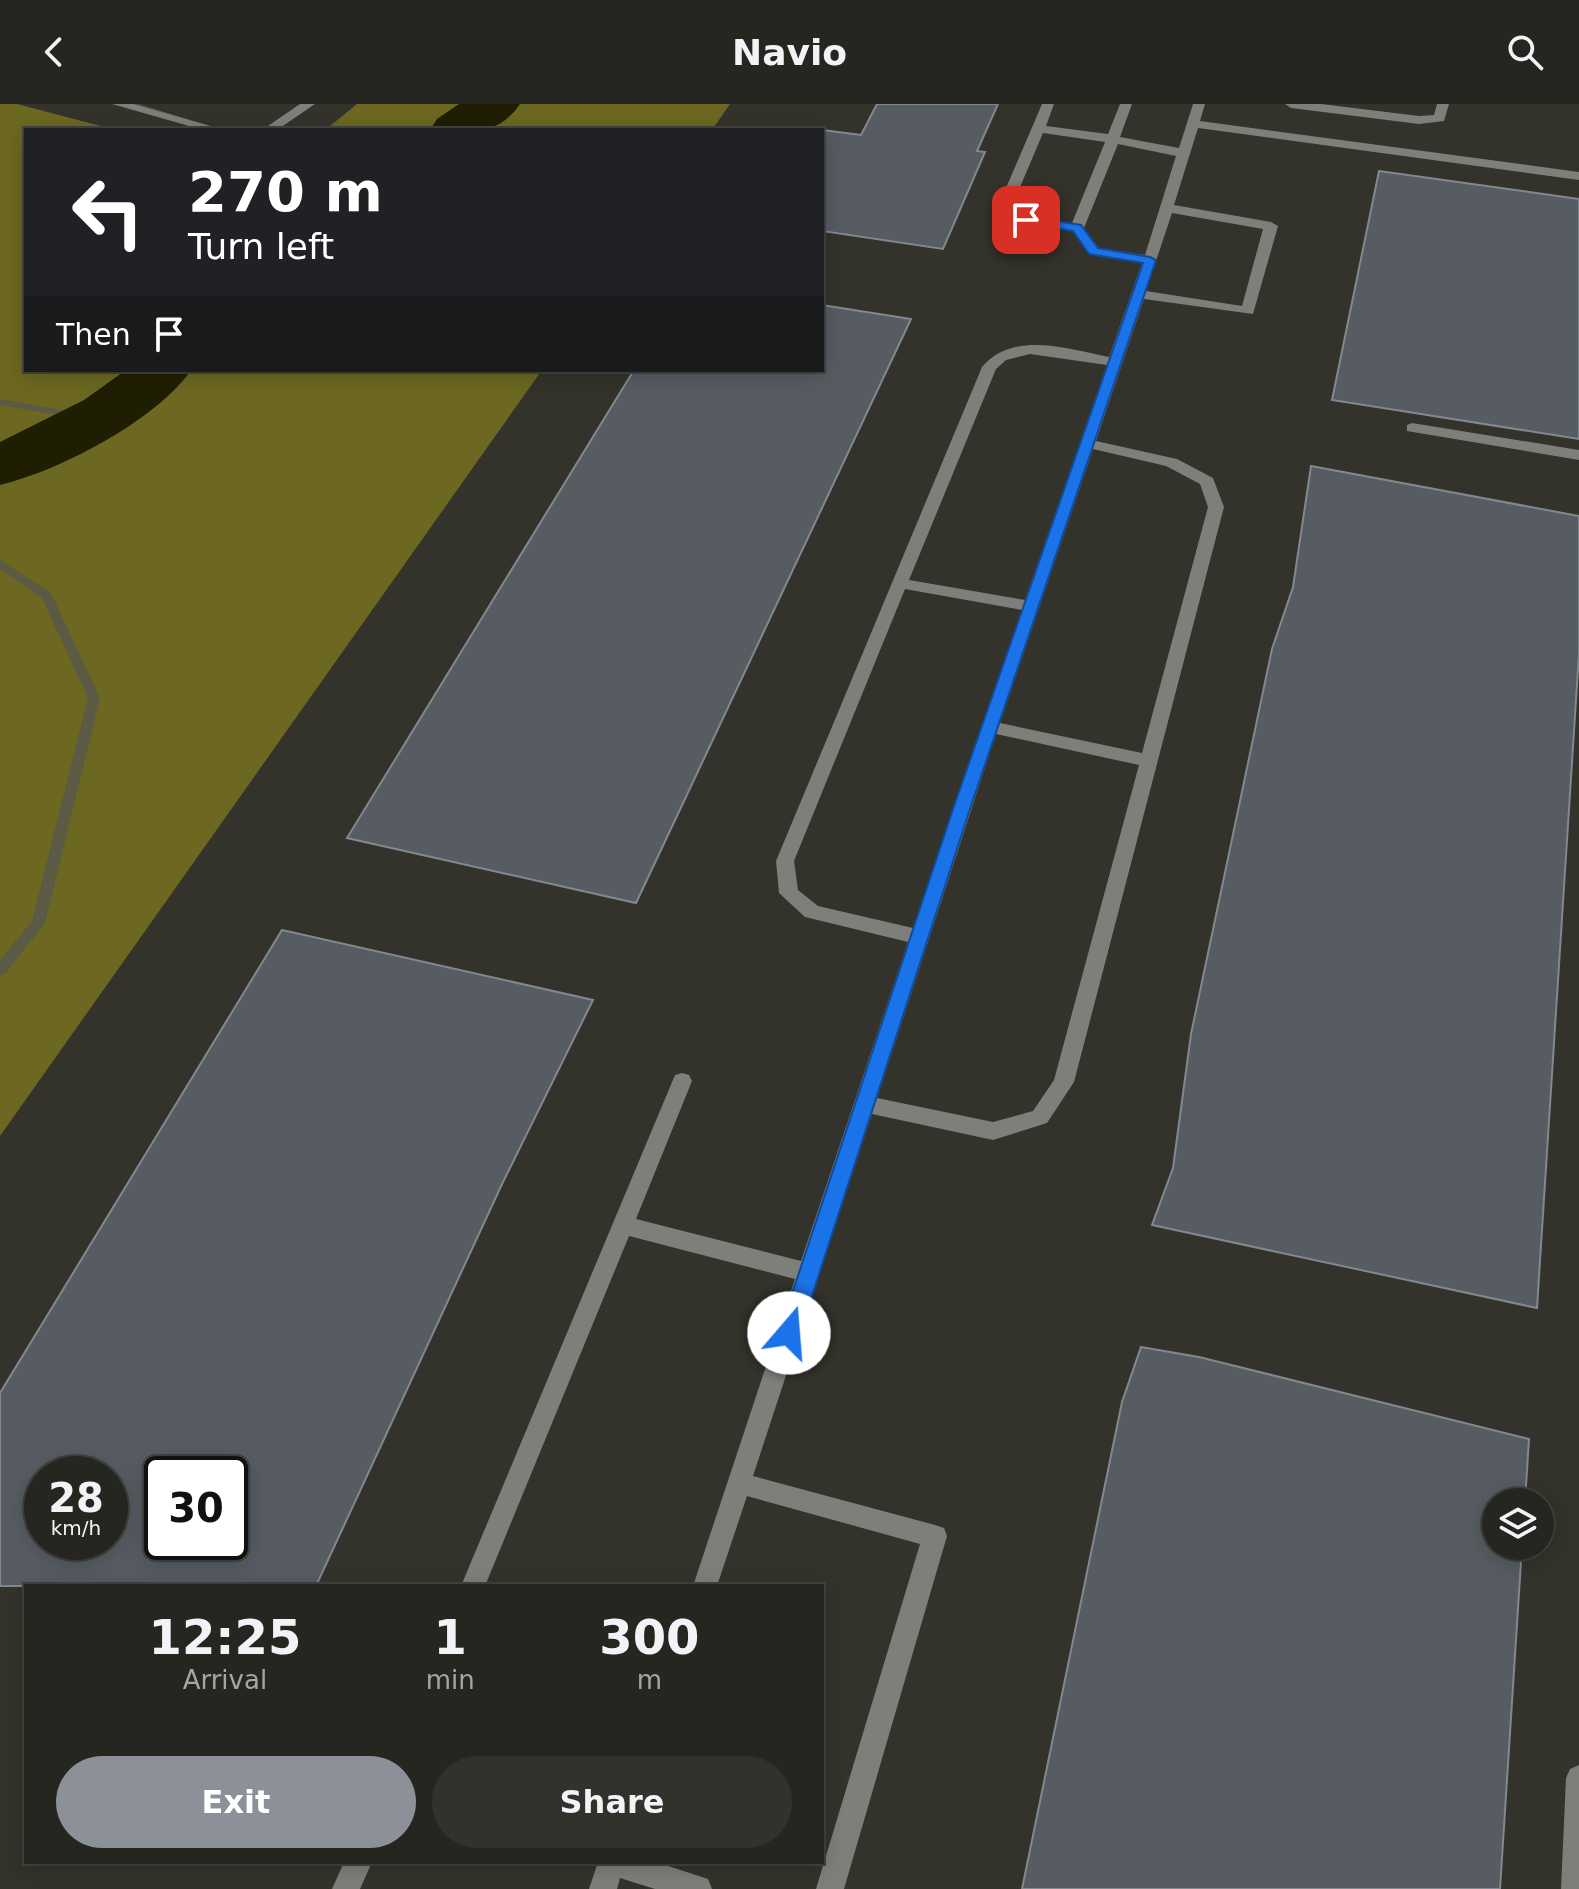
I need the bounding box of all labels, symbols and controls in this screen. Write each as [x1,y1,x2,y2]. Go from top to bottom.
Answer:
icon: back [32,30,76,74]
icon: search [1503,30,1547,74]
text: Navio [732,32,847,73]
text: 270 m [188,159,383,224]
icon: left [56,160,160,264]
pin [992,186,1060,254]
icon: arrive [1004,198,1048,242]
text: Turn left [188,226,334,267]
icon: arrive [147,312,191,356]
text: Then [56,317,131,352]
position arrow [747,1291,831,1375]
speed limit sign: 30 [144,1456,248,1560]
text: 28 [48,1475,104,1521]
map controls [1482,1488,1554,1560]
button: layers [1482,1488,1554,1560]
text: km/h [51,1516,101,1540]
text: 12:25 [148,1609,301,1665]
text: 1 [434,1609,467,1665]
text: 300 [599,1609,699,1665]
text: Arrival [183,1665,267,1695]
text: min [426,1665,475,1695]
text: m [637,1665,662,1695]
button: Exit [56,1756,416,1848]
button: Share [432,1756,792,1848]

